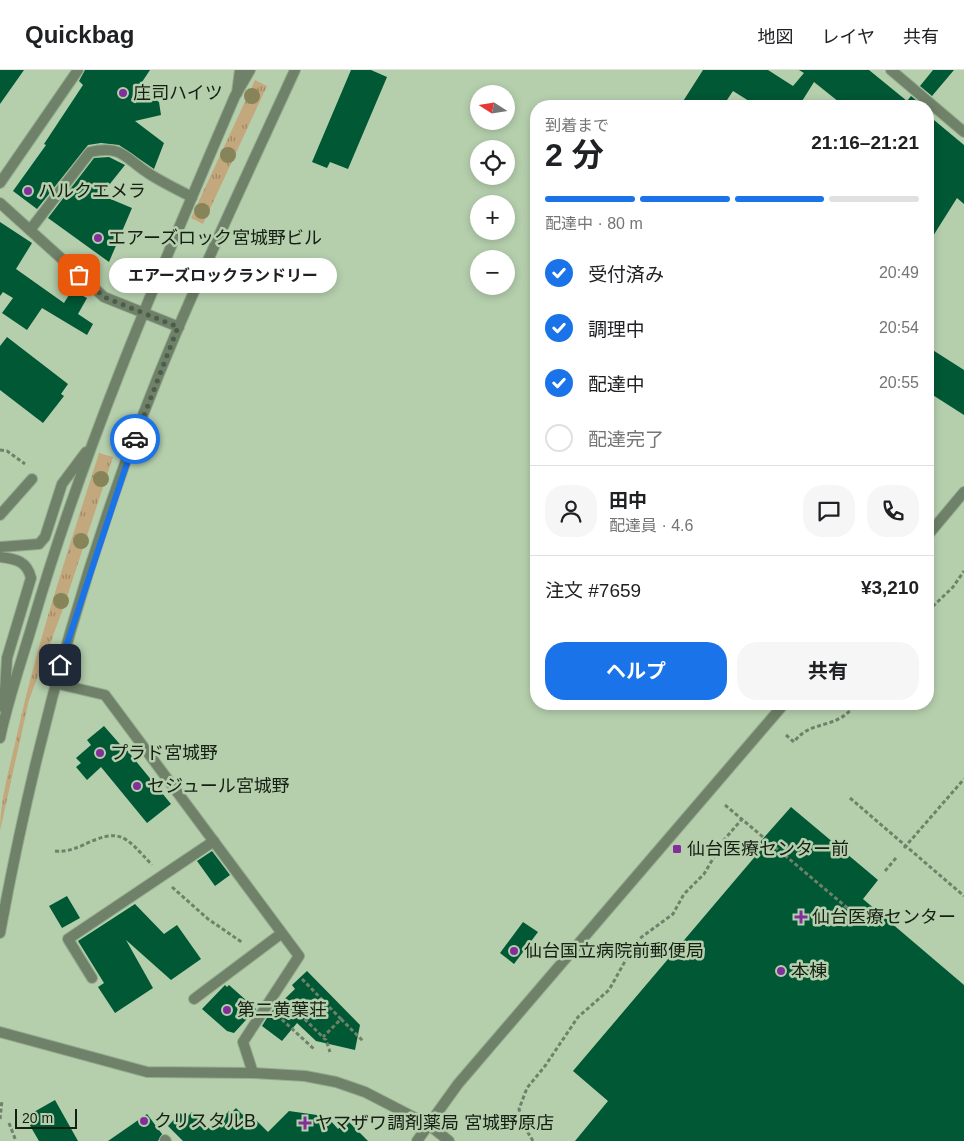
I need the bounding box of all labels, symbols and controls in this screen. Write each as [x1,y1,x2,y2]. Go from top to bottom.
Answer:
text: Quickbag [25,21,134,48]
text: 地図 [758,27,794,47]
text: レイヤ [822,27,875,47]
text: 共有 [903,27,939,47]
place label: 庄司ハイツ [133,83,223,103]
north arrow [470,85,515,130]
map controls [470,85,515,295]
marker: 庄司ハイツ [117,87,129,99]
text: 到着まで [545,117,609,134]
text: 21:16–21:21 [811,132,919,153]
text: 2 分 [545,137,604,173]
button: locate [470,140,515,185]
place label: ハルクエメラ [38,181,146,201]
marker: ハルクエメラ [22,185,34,197]
button: + [470,195,515,240]
text: 配達中 · 80 m [545,215,643,232]
place label: エアーズロック宮城野ビル [108,228,322,248]
marker: エアーズロック宮城野ビル [92,232,104,244]
button: − [470,250,515,295]
pin [58,254,100,296]
callout: エアーズロックランドリー [109,258,336,292]
icon: check [545,259,573,287]
icon: bag [65,261,93,289]
text: 受付済み [588,264,664,285]
text: 20:49 [879,264,919,281]
text: エアーズロックランドリー [128,267,318,284]
icon: check [545,314,573,342]
text: 調理中 [588,319,645,340]
text: 20:54 [879,319,919,336]
icon: check [545,369,573,397]
text: 配達中 [588,374,645,395]
text: 20:55 [879,374,919,391]
courier [110,414,160,464]
icon: car [121,425,149,453]
text: 配達完了 [588,429,664,450]
button: person [545,485,597,537]
button: chat [803,485,855,537]
button: phone [867,485,919,537]
text: 田中 [609,490,647,511]
text: 配達員 · 4.6 [609,517,693,534]
text: ¥3,210 [861,577,919,598]
text: 注文 #7659 [545,580,641,601]
button: ヘルプ [545,642,727,700]
button: 共有 [737,642,919,700]
pin [39,644,81,686]
icon: home [46,651,74,679]
place label: プラド宮城野 [110,743,218,763]
marker: プラド宮城野 [94,747,106,759]
place label: セジュール宮城野 [147,776,290,796]
marker: セジュール宮城野 [131,780,143,792]
place label: 仙台医療センター前 [687,839,849,859]
marker: 仙台医療センター前 [671,843,683,855]
place label: 仙台医療センター [812,907,956,927]
marker: 仙台医療センター [794,910,808,924]
place label: 仙台国立病院前郵便局 [524,941,704,961]
marker: 仙台国立病院前郵便局 [508,945,520,957]
place label: 本棟 [791,961,827,981]
marker: 本棟 [775,965,787,977]
place label: 第二黄葉荘 [237,1000,327,1020]
marker: 第二黄葉荘 [221,1004,233,1016]
scale bar [15,1106,78,1129]
text: 20 m [22,1110,53,1126]
place label: クリスタルB [154,1111,256,1131]
place label: ヤマザワ調剤薬局 宮城野原店 [315,1113,554,1133]
marker: クリスタルB [138,1115,150,1127]
marker: ヤマザワ調剤薬局 宮城野原店 [299,1117,311,1129]

